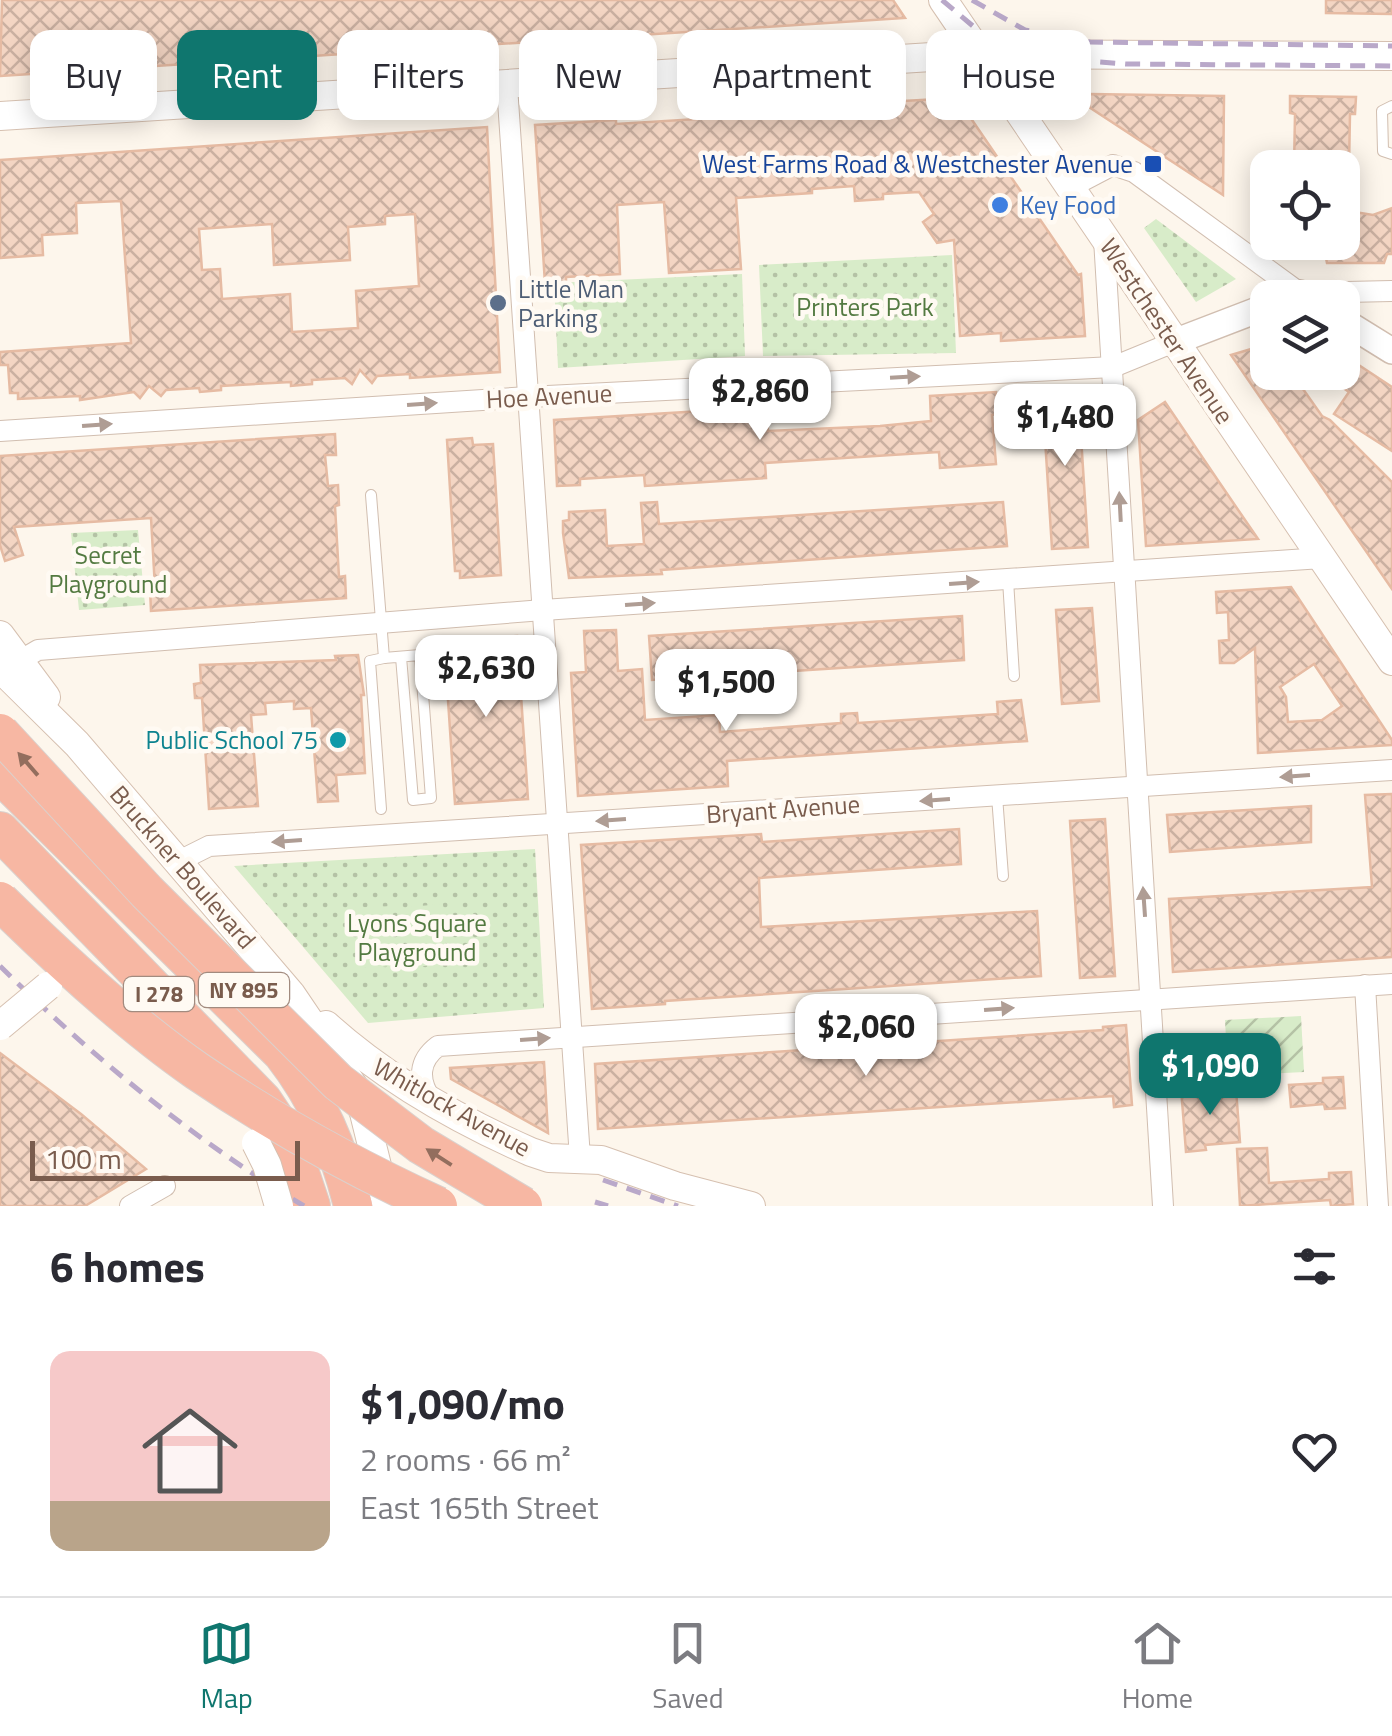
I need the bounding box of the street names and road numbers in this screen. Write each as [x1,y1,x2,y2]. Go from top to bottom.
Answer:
street label: Westchester Avenue [1091,230,1243,432]
street label: Hoe Avenue [485,374,613,418]
street label: Bruckner Boulevard [101,777,265,957]
street label: Bryant Avenue [705,785,861,833]
road number: NY 895 [199,973,289,1007]
road number: I 278 [124,977,194,1011]
street label: Whitlock Avenue [366,1048,538,1166]

